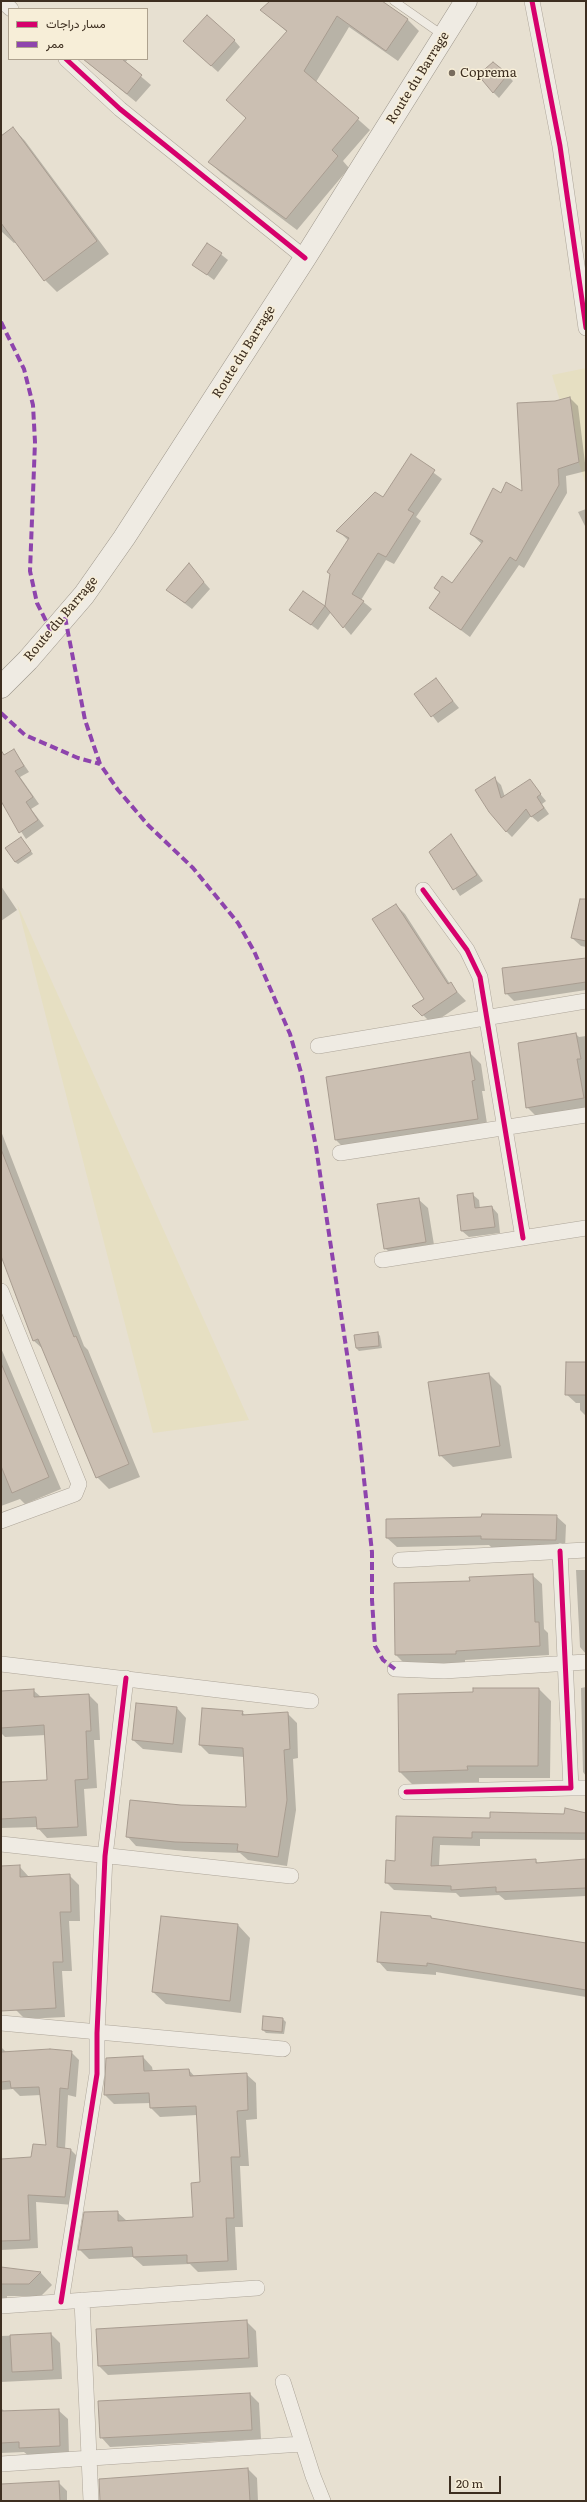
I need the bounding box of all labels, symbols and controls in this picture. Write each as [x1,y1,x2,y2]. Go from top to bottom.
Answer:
legend [8,8,148,60]
text: مسار دراجات [46,14,106,32]
street label: Route du Barrage [383,29,453,127]
text: ممر [46,34,64,52]
place label: Coprema [460,65,517,81]
marker: Coprema [447,68,457,78]
street label: Route du Barrage [209,303,279,401]
street label: Route du Barrage [21,573,101,665]
scale bar [451,2468,503,2494]
text: 20 m [456,2474,483,2492]

